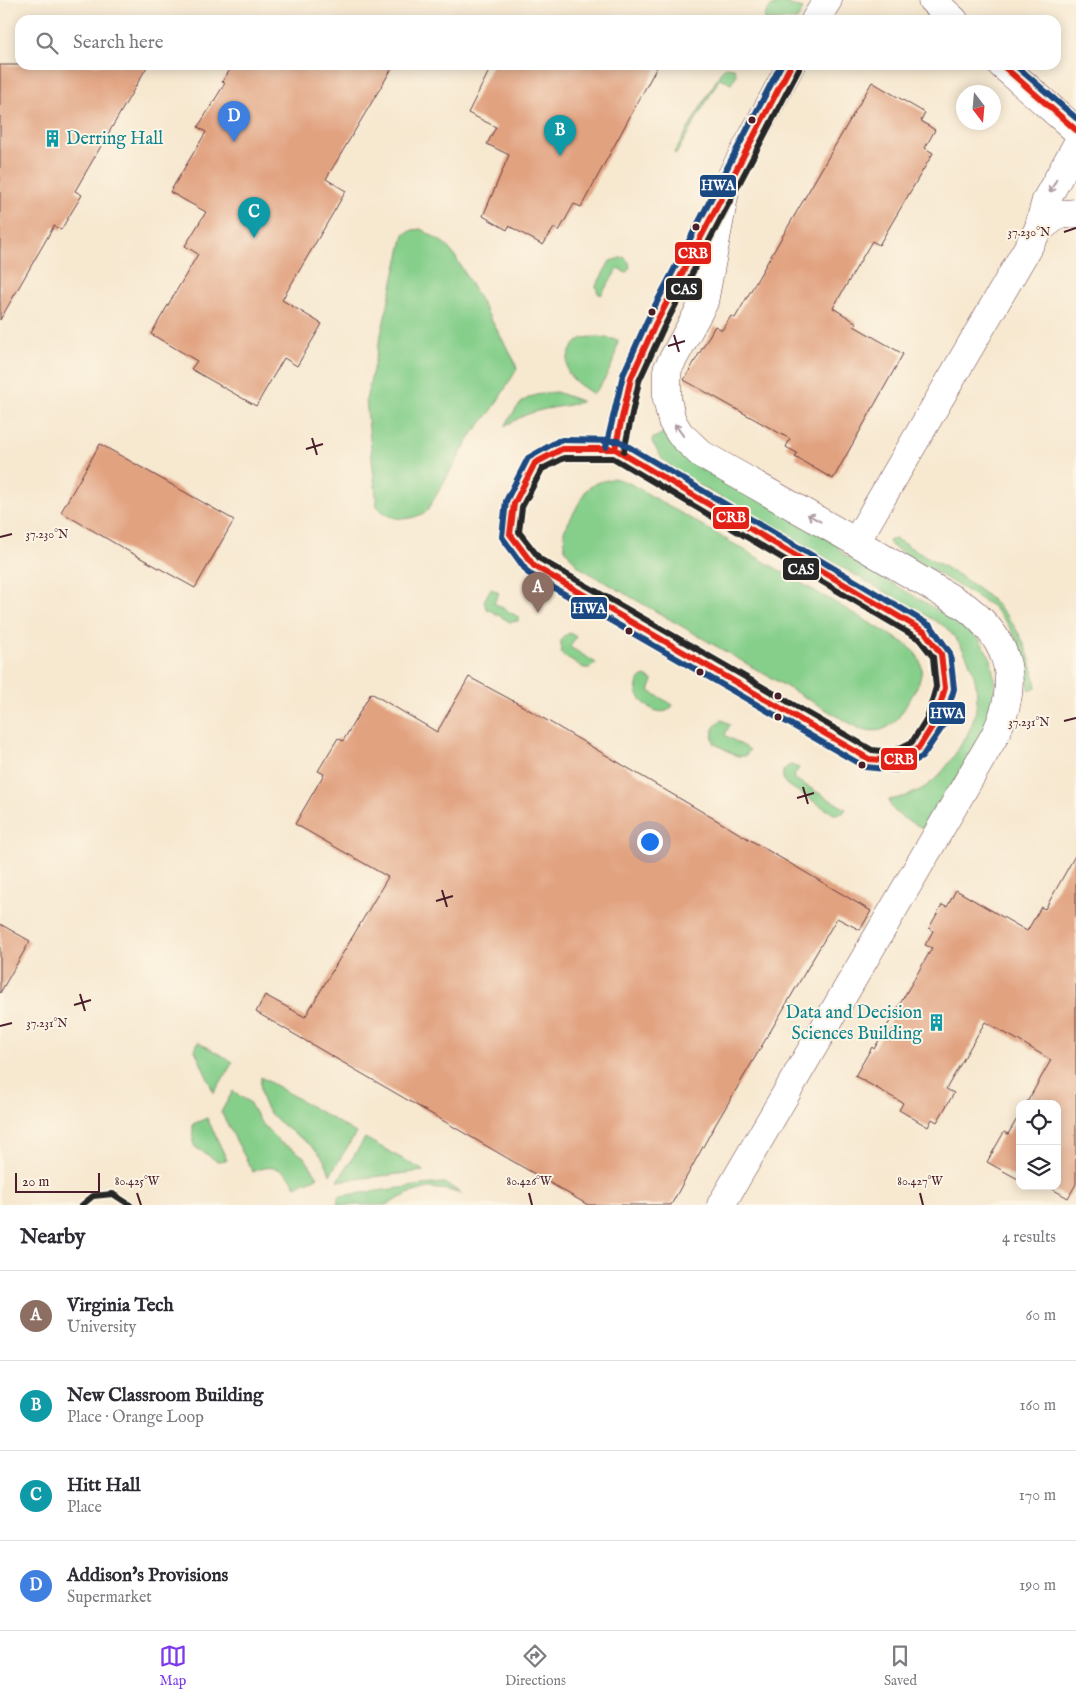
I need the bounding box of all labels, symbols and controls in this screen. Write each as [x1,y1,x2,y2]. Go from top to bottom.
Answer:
search box [15,15,1061,70]
icon: search [33,29,61,57]
text: Search here [73,31,164,55]
north arrow [956,85,1001,130]
pin: D [218,101,250,142]
pin: B [544,115,576,156]
unlabelled marker [747,115,757,125]
place label: Derring Hall [66,128,163,151]
building icon: Derring Hall [42,129,62,149]
line badge: HWA [699,174,737,198]
text: HWA [701,177,737,195]
one-way arrow [1048,178,1057,193]
pin: C [238,197,270,238]
unlabelled marker [691,222,701,232]
text: 37.230°N [1008,225,1051,240]
line badge: CRB [674,241,712,265]
text: CRB [678,245,708,263]
line badge: CAS [665,277,703,301]
text: CAS [671,281,697,299]
unlabelled marker [647,307,657,317]
one-way arrow [674,424,684,438]
line badge: CRB [712,506,750,530]
text: CRB [716,509,746,527]
one-way arrow [807,513,822,522]
text: 37.230°N [26,527,69,542]
line badge: CAS [782,557,820,581]
text: CAS [788,561,814,579]
pin: A [522,572,554,613]
line badge: HWA [570,596,608,620]
text: HWA [572,600,608,618]
unlabelled marker [624,626,634,636]
unlabelled marker [695,667,705,677]
unlabelled marker [773,691,783,701]
line badge: HWA [928,701,966,725]
text: HWA [930,705,966,723]
unlabelled marker [773,712,783,722]
text: 37.231°N [1008,715,1050,730]
line badge: CRB [880,747,918,771]
text: CRB [884,751,914,769]
unlabelled marker [857,760,867,770]
your location [637,829,663,855]
place label: Data and Decision Sciences Building [785,1002,922,1046]
building icon: Data and Decision Sciences Building [926,1013,946,1033]
text: 37.231°N [26,1016,68,1031]
map controls [1016,1100,1061,1190]
button: locate [1016,1100,1061,1145]
button: layers [1016,1145,1061,1190]
scale bar [15,1170,100,1193]
text: 20 m [22,1173,49,1191]
text: 80.425°W [115,1174,160,1189]
text: 80.426°W [506,1174,552,1189]
text: 80.427°W [897,1174,943,1189]
text: Nearby [20,1224,85,1251]
text: 4 results [1002,1228,1056,1248]
text: Virginia Tech [67,1294,174,1318]
text: A [31,1306,41,1326]
text: 60 m [1026,1306,1056,1326]
text: University [67,1318,136,1338]
text: New Classroom Building [67,1384,263,1408]
text: B [31,1396,41,1416]
text: 160 m [1020,1396,1056,1416]
text: Place · Orange Loop [67,1408,204,1428]
text: Hitt Hall [67,1474,140,1498]
text: C [30,1486,42,1506]
text: 170 m [1019,1486,1056,1506]
text: Place [67,1498,102,1518]
text: Addison's Provisions [67,1564,228,1588]
text: D [30,1576,42,1596]
text: 190 m [1019,1576,1056,1596]
text: Supermarket [67,1588,152,1608]
tab: Map [159,1642,187,1690]
tab: Directions [505,1642,566,1690]
tab: Saved [884,1642,917,1690]

